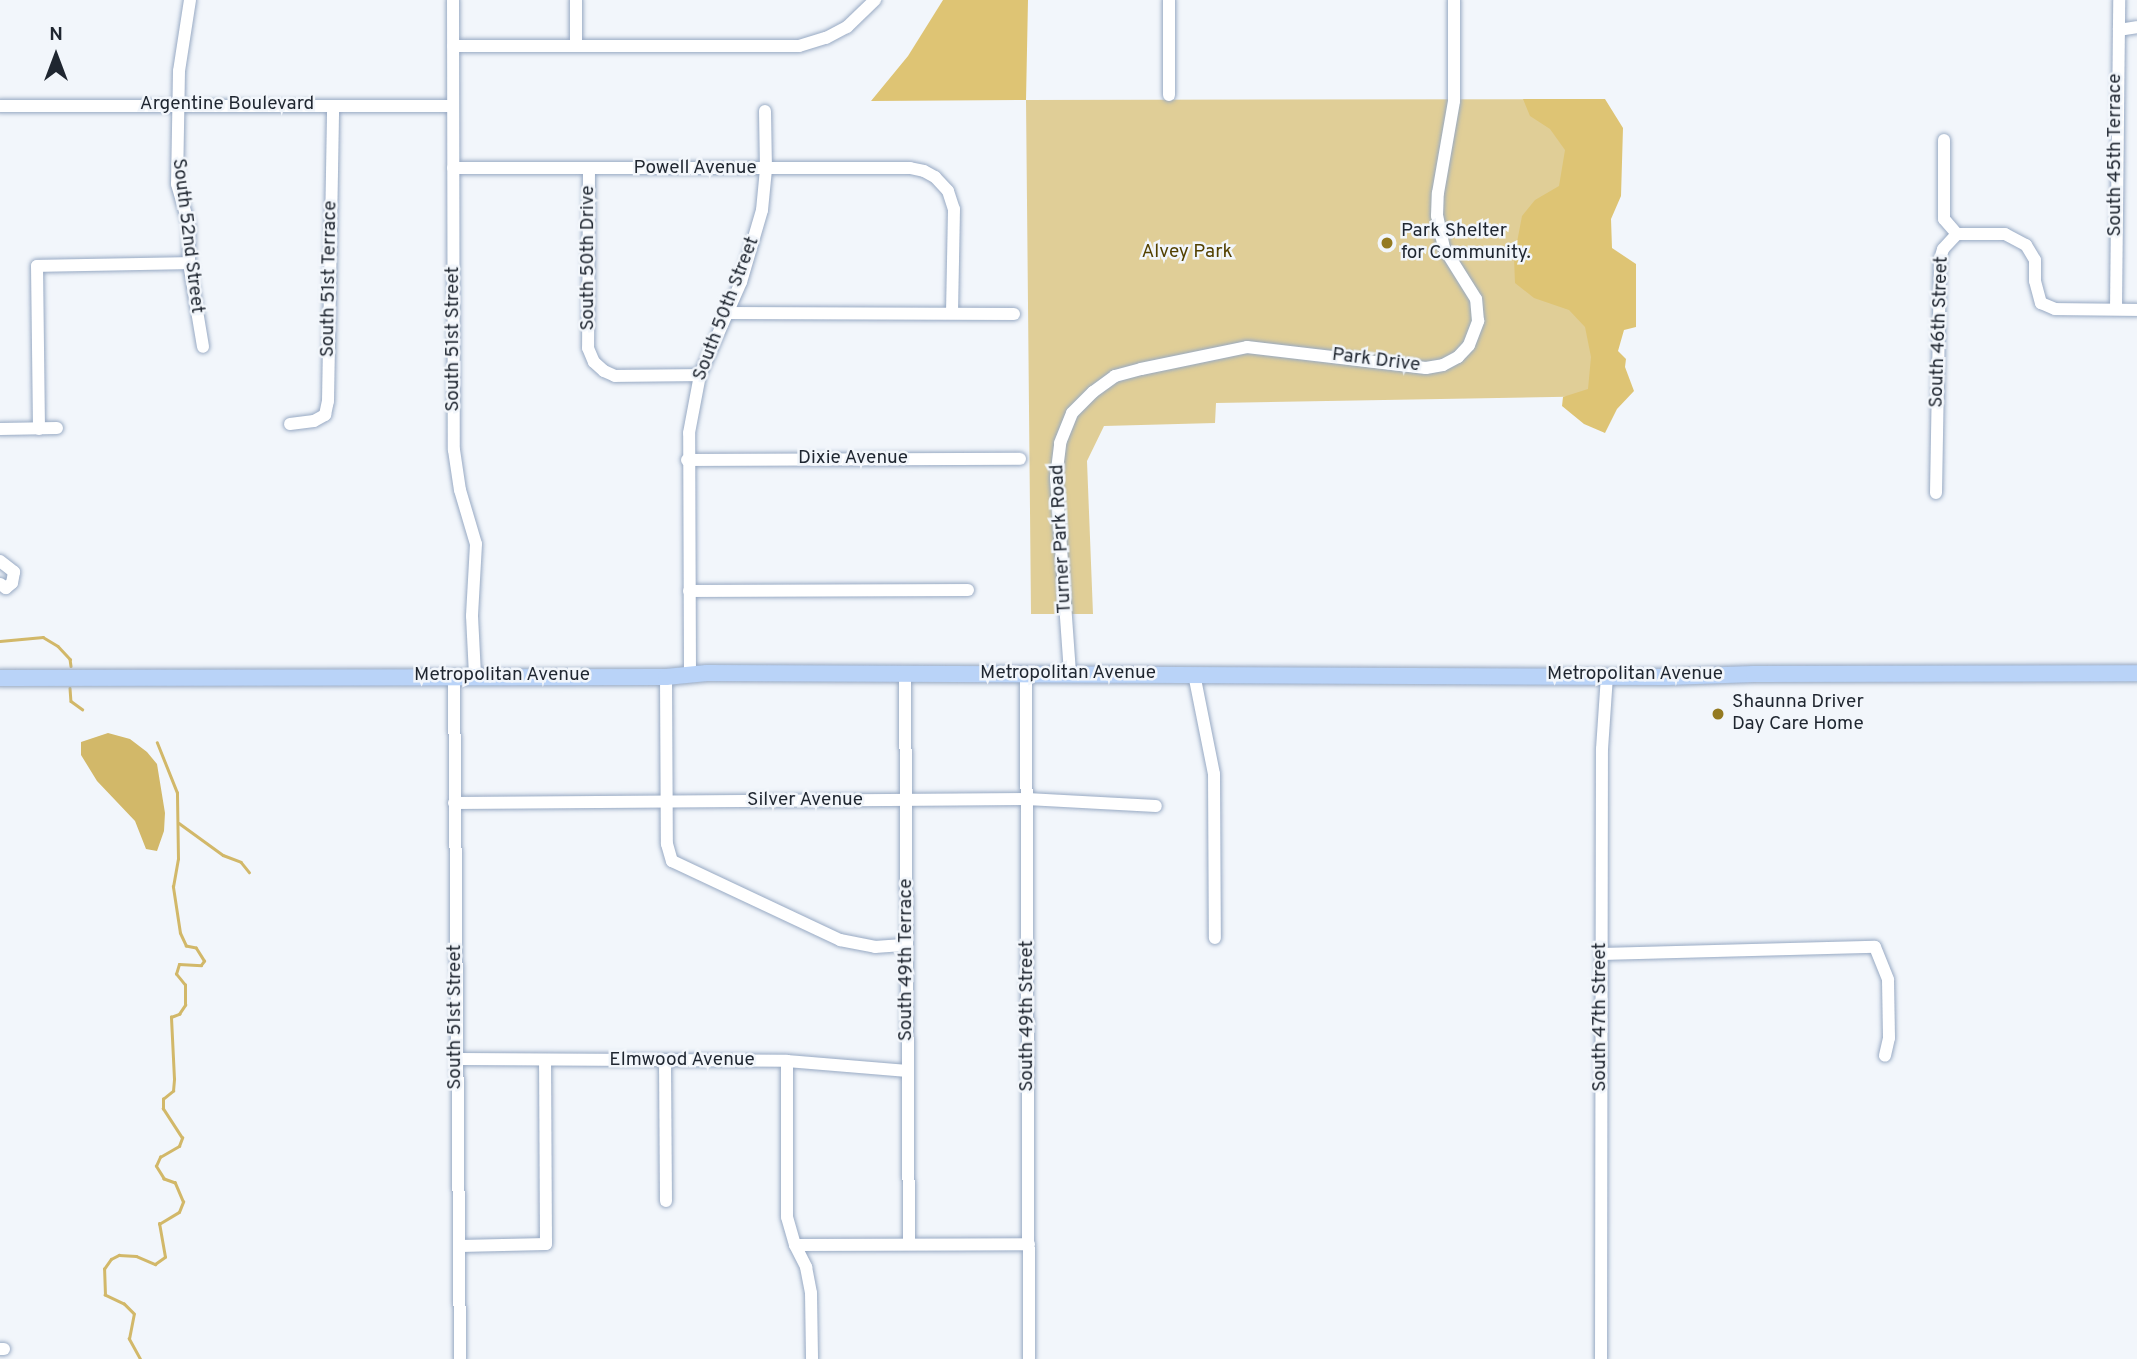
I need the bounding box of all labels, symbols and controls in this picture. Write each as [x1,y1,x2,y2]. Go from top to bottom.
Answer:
north arrow [21,21,91,91]
text: N [49,23,63,47]
street label: South 45th Terrace [2105,73,2127,237]
street label: Argentine Boulevard [140,94,314,116]
street label: South 52nd Street [166,157,208,315]
street label: Powell Avenue [633,158,757,180]
street label: South 50th Drive [578,185,600,331]
street label: South 51st Terrace [317,200,343,358]
place label: Park Shelter for Community. [1401,221,1531,265]
street label: South 50th Street [689,234,765,384]
marker: Park Shelter for Community. [1379,235,1395,251]
park label: Alvey Park [1141,242,1233,264]
street label: South 46th Street [1926,256,1954,408]
street label: South 51st Street [443,266,465,412]
street label: Park Drive [1331,344,1421,378]
street label: Dixie Avenue [798,448,908,470]
street label: Turner Park Road [1047,464,1077,614]
street label: Metropolitan Avenue [980,663,1156,685]
street label: Metropolitan Avenue [1547,664,1723,686]
street label: Metropolitan Avenue [414,665,590,687]
place label: Shaunna Driver Day Care Home [1732,692,1864,736]
marker: Shaunna Driver Day Care Home [1710,706,1726,722]
street label: Silver Avenue [747,790,863,812]
street label: South 49th Terrace [896,878,918,1042]
street label: South 49th Street [1017,940,1039,1092]
street label: South 47th Street [1590,942,1612,1092]
street label: South 51st Street [445,944,467,1090]
street label: Elmwood Avenue [609,1050,755,1072]

